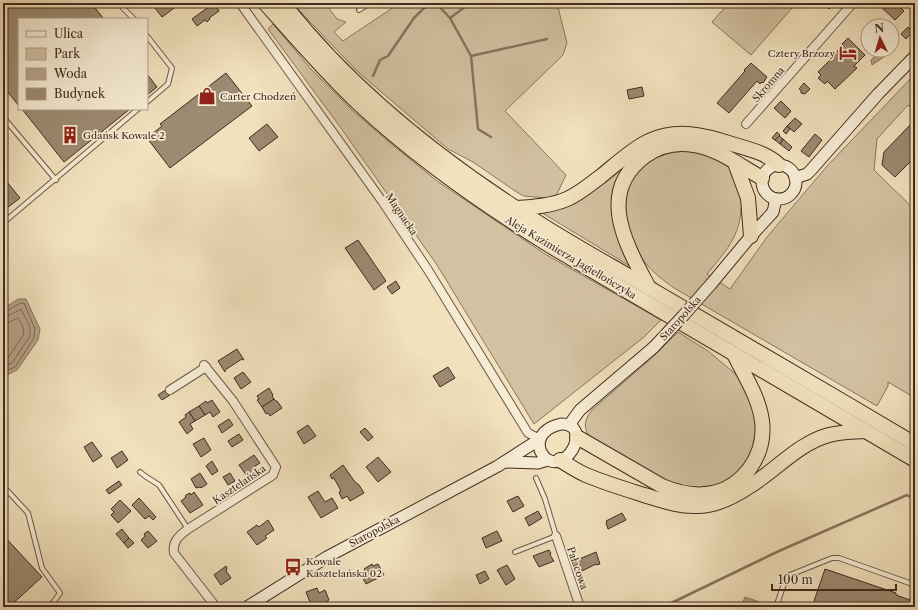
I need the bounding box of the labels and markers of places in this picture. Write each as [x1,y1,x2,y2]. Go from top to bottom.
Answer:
hotel icon: Cztery Brzozy [838,43,858,63]
place label: Cztery Brzozy [768,47,835,60]
shop icon: Carter Chodzeń [197,86,217,106]
place label: Carter Chodzeń [220,90,297,103]
building icon: Gdańsk Kowale 2 [60,125,80,145]
place label: Gdańsk Kowale 2 [83,129,165,142]
place label: Kowale Kasztelańska 02 [306,555,382,580]
bus stop icon: Kowale Kasztelańska 02 [283,557,303,577]

